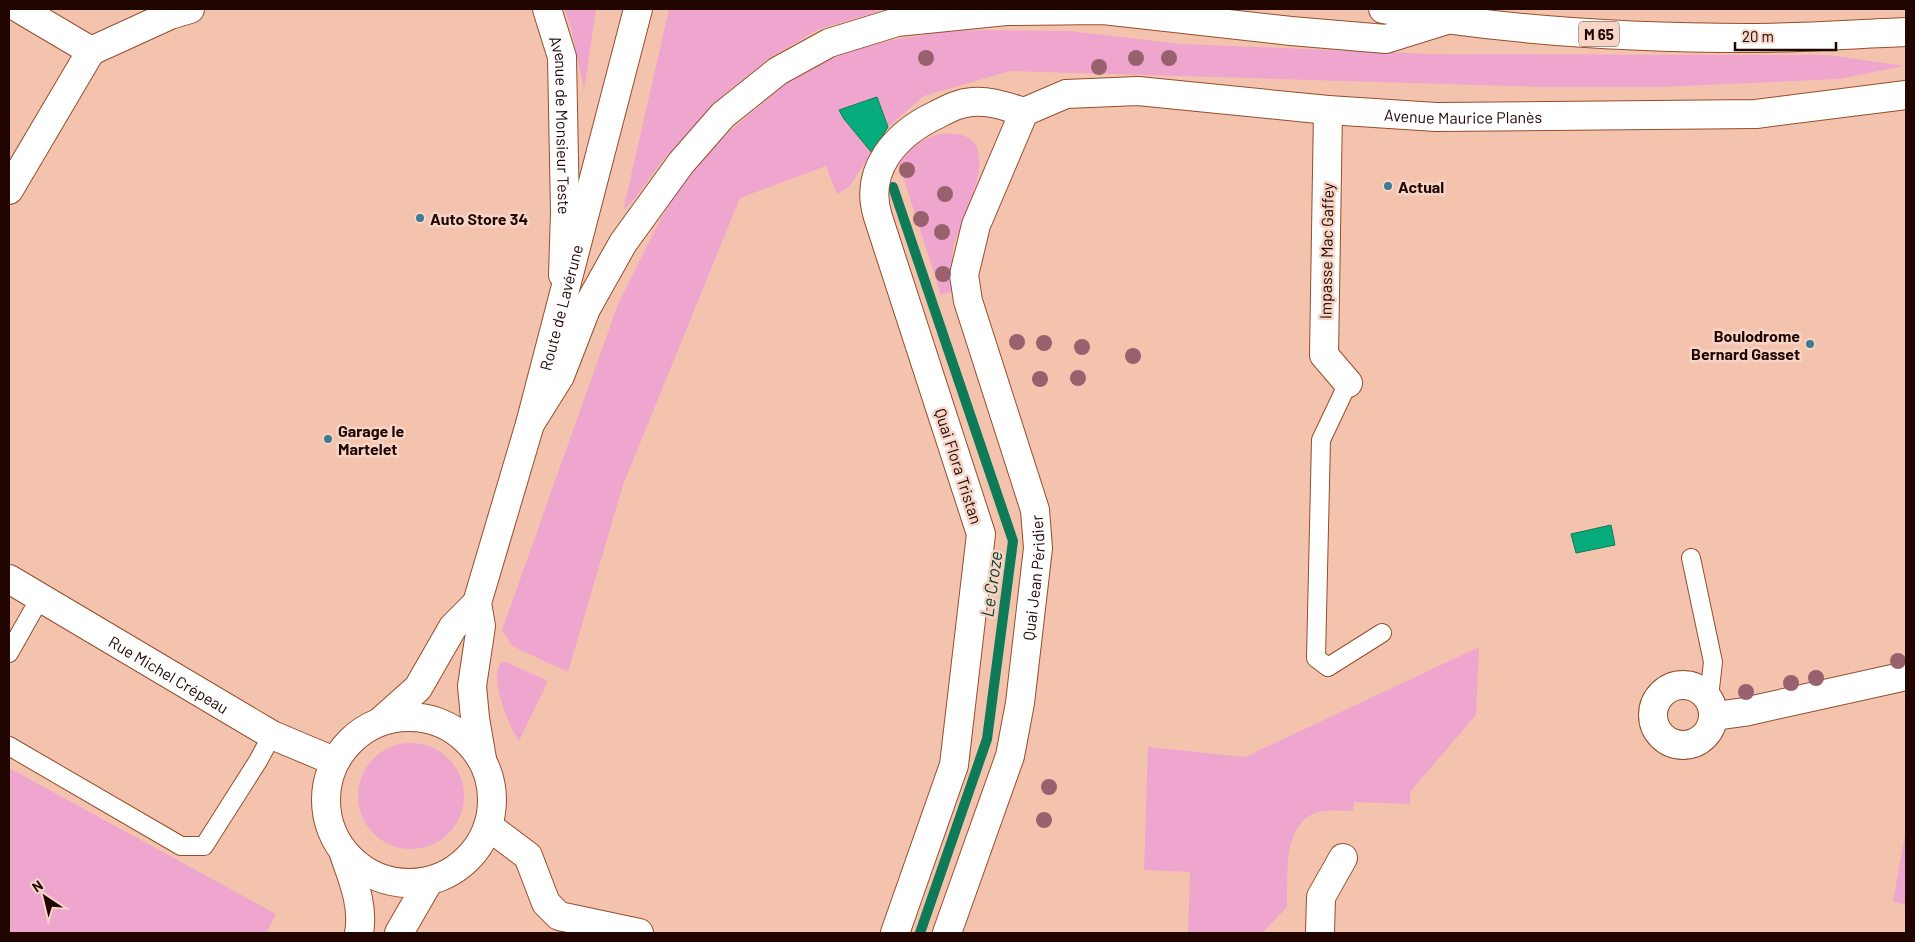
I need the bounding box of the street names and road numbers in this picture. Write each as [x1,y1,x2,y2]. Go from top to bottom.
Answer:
road number: M 65 [1579,22,1619,46]
street label: Avenue de Monsieur Teste [546,33,575,215]
street label: Avenue Maurice Planès [1383,104,1542,127]
street label: Impasse Mac Gaffey [1315,182,1337,319]
street label: Route de Lavérune [535,242,586,372]
street label: Quai Flora Tristan [931,406,987,526]
street label: Quai Jean Péridier [1018,514,1048,641]
street label: Rue Michel Crépeau [106,631,232,717]

